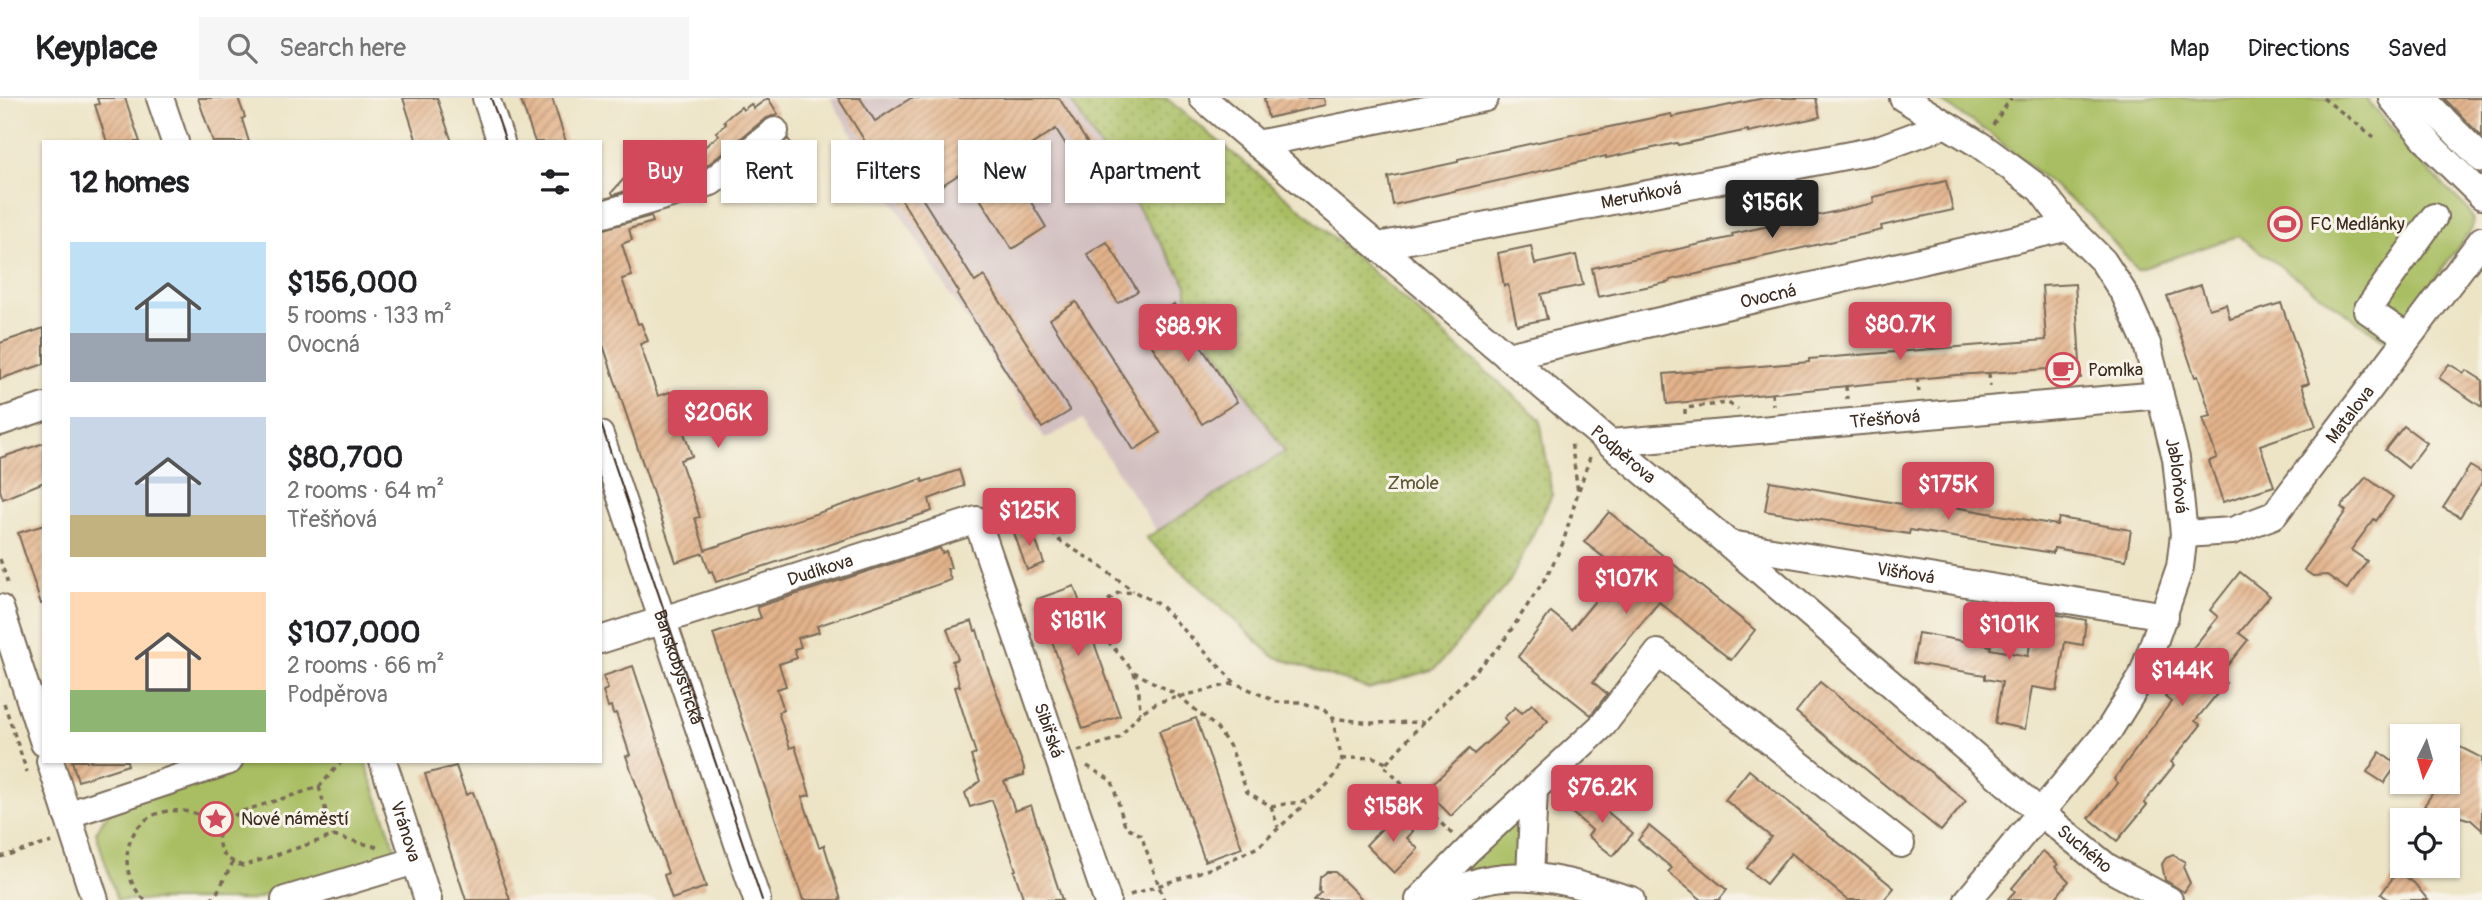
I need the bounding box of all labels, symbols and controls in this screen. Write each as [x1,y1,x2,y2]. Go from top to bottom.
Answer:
search box [199,17,689,80]
text: Keyplace [35,28,157,69]
icon: search [223,29,261,67]
text: Search here [279,32,406,64]
text: Map [2170,34,2210,63]
text: Directions [2248,34,2349,63]
text: Saved [2387,34,2447,63]
chip: Buy [623,140,707,203]
chip: Rent [721,140,817,203]
chip: Filters [831,140,944,203]
chip: New [958,140,1051,203]
chip: Apartment [1065,140,1225,203]
icon: filters [536,163,574,201]
text: 12 homes [70,164,189,201]
street label: Meruňková [1599,177,1683,215]
pin: $156K [1723,180,1821,240]
text: $156K [1741,188,1803,217]
sports icon: FC Medlánky [2266,205,2304,243]
place label: FC Medlánky [2310,213,2405,236]
text: $156,000 [287,264,418,301]
icon: home [126,270,210,354]
street label: Ovocná [1738,279,1799,314]
text: 5 rooms · 133 m² [287,301,452,330]
pin: $80.7K [1843,302,1957,362]
pin: $88.9K [1131,304,1245,364]
text: $80.7K [1865,310,1935,339]
text: $88.9K [1155,312,1221,341]
text: Ovocná [287,330,360,359]
cafe icon: Pomlka [2044,351,2082,389]
place label: Pomlka [2088,359,2143,382]
street label: Matalova [2321,381,2380,448]
pin: $206K [669,390,767,450]
text: $206K [684,398,752,427]
street label: Třešňová [1849,405,1921,434]
street label: Podpěrova [1585,420,1660,489]
street label: Jabloňová [2159,435,2193,515]
text: $80,700 [287,439,403,476]
icon: home [126,445,210,529]
pin: $175K [1899,462,1997,522]
text: $175K [1918,470,1978,499]
park label: Zmole [1387,472,1439,495]
text: 2 rooms · 64 m² [287,476,444,505]
pin: $125K [980,489,1078,548]
text: $125K [999,496,1059,525]
text: Třešňová [287,505,377,534]
street label: Dudíkova [785,549,856,592]
pin: $107K [1577,556,1675,616]
street label: Višňová [1875,557,1936,590]
text: $107K [1594,564,1658,593]
pin: $181K [1029,598,1127,658]
pin: $101K [1960,602,2058,662]
text: $181K [1050,606,1106,635]
street label: Banskobystrická [648,607,708,728]
text: $101K [1979,610,2039,639]
text: $107,000 [287,614,420,651]
icon: home [126,620,210,704]
pin: $144K [2133,648,2231,708]
text: 2 rooms · 66 m² [287,651,444,680]
text: $144K [2151,656,2213,685]
text: Podpěrova [287,680,388,709]
street label: Sibiřská [1028,700,1069,761]
north arrow [2390,724,2460,794]
map controls [2390,724,2460,878]
pin: $76.2K [1545,766,1659,825]
text: $76.2K [1567,773,1637,802]
pin: $158K [1344,784,1442,844]
text: $158K [1363,792,1423,821]
street label: Vránova [385,798,426,865]
place icon: Nové náměstí [197,800,235,838]
place label: Nové náměstí [241,808,349,831]
button: locate [2390,808,2460,878]
street label: Suchého [2052,820,2117,879]

